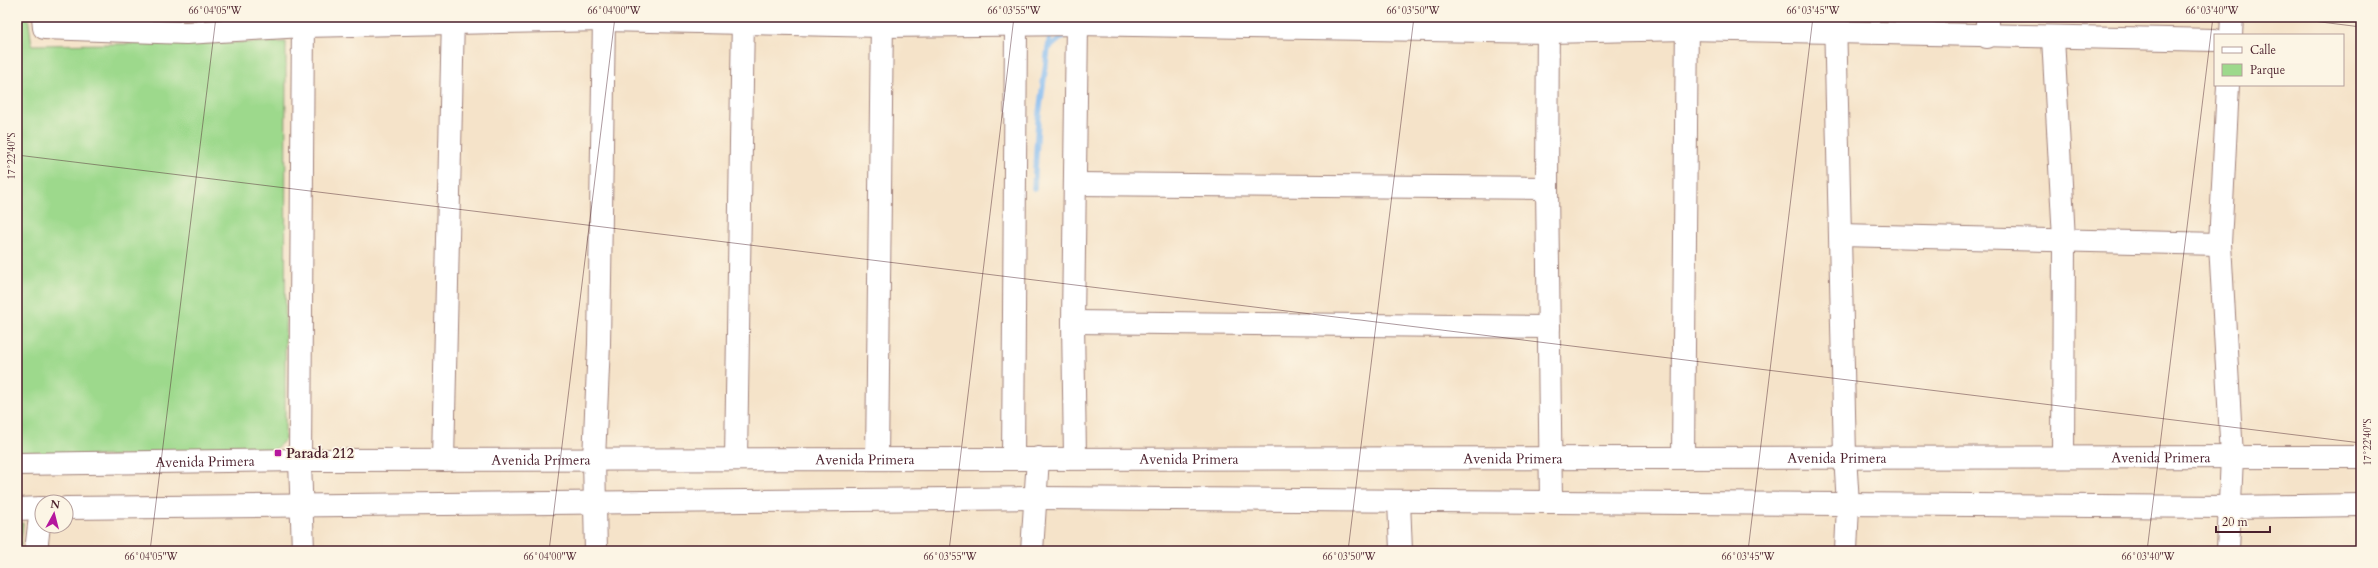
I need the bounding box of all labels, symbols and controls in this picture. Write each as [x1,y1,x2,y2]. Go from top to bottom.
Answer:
text: 66°04'05"W [188,4,243,18]
text: 66°04'00"W [587,4,642,18]
text: 66°03'55"W [987,4,1042,18]
text: 66°03'50"W [1386,4,1441,18]
text: 66°03'45"W [1786,4,1841,18]
text: 66°03'40"W [2185,4,2240,18]
legend [2214,34,2344,86]
text: Calle [2250,42,2276,58]
text: Parque [2250,62,2285,78]
text: 17°22'40"S [5,132,19,180]
text: 17°22'40"S [2361,418,2375,466]
place label: Parada 212 [286,444,354,463]
marker: Parada 212 [273,448,283,458]
street label: Avenida Primera [1787,448,1887,467]
street label: Avenida Primera [2111,448,2211,467]
street label: Avenida Primera [1139,449,1239,468]
street label: Avenida Primera [1463,449,1563,468]
street label: Avenida Primera [491,450,591,469]
street label: Avenida Primera [815,450,915,469]
street label: Avenida Primera [155,451,255,472]
north arrow [34,494,74,534]
text: N [50,497,61,513]
scale bar [2216,508,2270,534]
text: 20 m [2222,514,2249,530]
text: 66°04'05"W [124,550,179,564]
text: 66°04'00"W [523,550,578,564]
text: 66°03'55"W [923,550,978,564]
text: 66°03'50"W [1322,550,1377,564]
text: 66°03'45"W [1721,550,1776,564]
text: 66°03'40"W [2121,550,2176,564]

